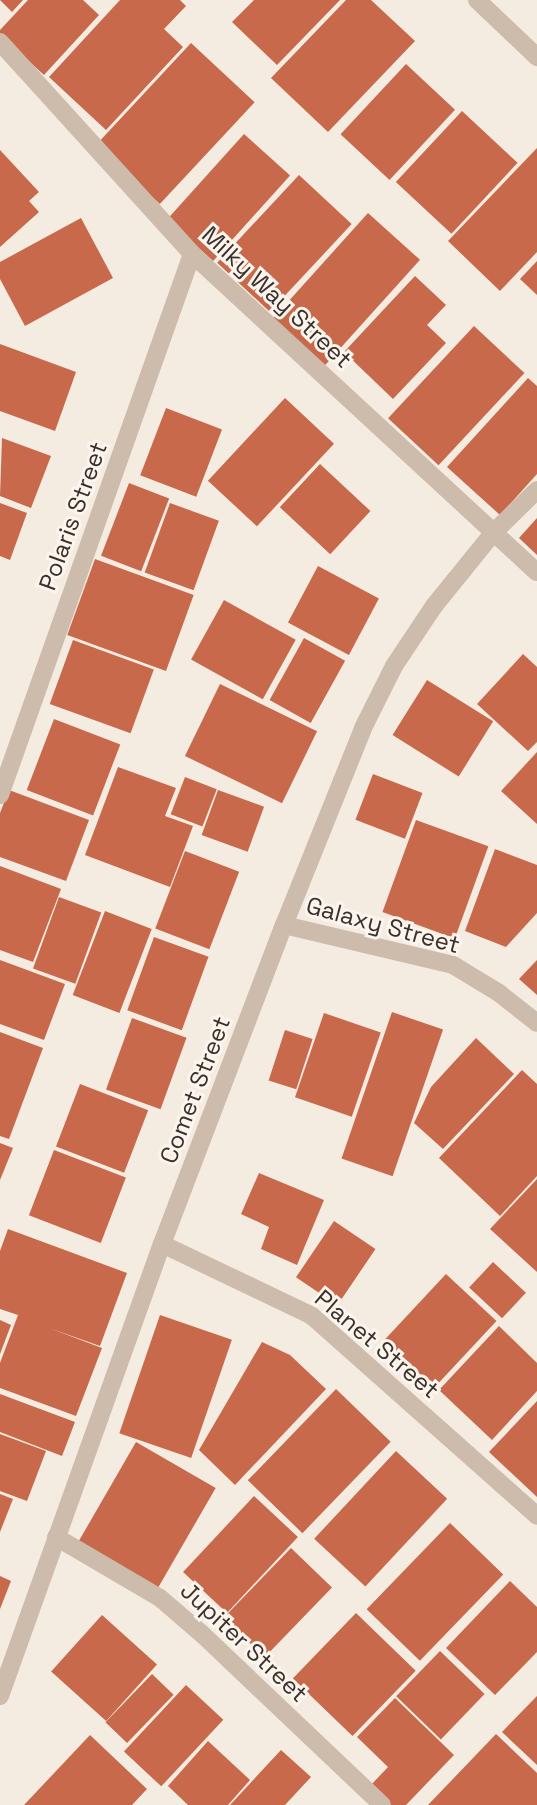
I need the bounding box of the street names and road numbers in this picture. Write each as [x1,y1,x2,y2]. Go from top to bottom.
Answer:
street label: Milky Way Street [196,220,358,374]
street label: Polaris Street [33,438,113,594]
street label: Galaxy Street [303,891,463,959]
street label: Comet Street [154,1012,236,1168]
street label: Planet Street [309,1284,445,1404]
street label: Jupiter Street [175,1576,313,1708]

